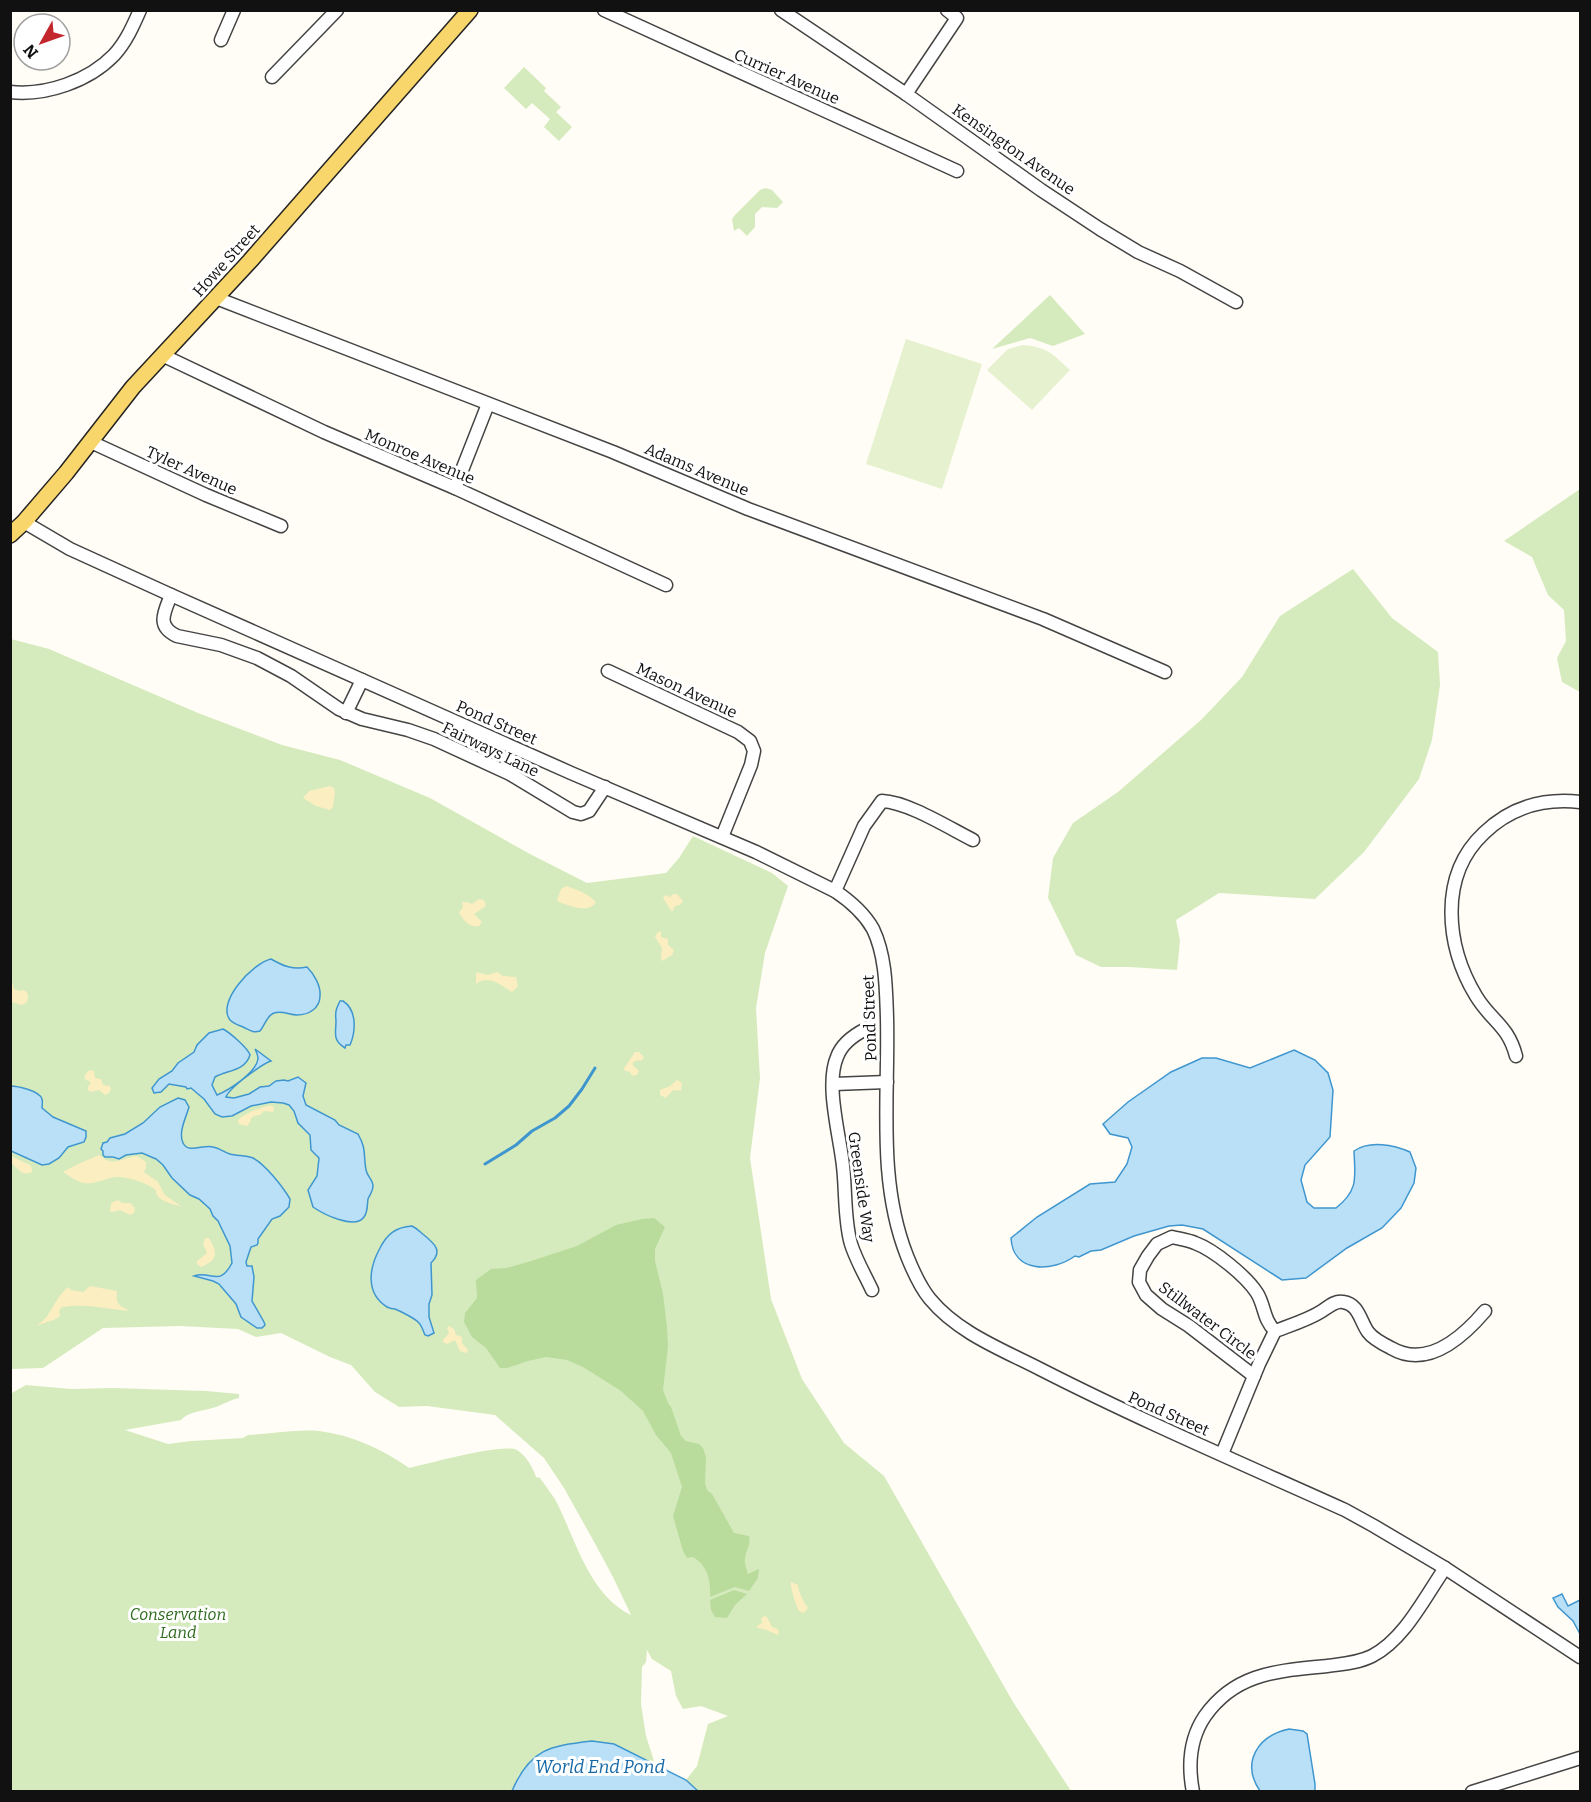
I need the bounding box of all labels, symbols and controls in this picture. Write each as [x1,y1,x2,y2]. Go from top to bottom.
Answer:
north arrow [12,12,72,72]
text: N [20,40,42,62]
street label: Currier Avenue [731,45,843,108]
street label: Kensington Avenue [949,100,1079,199]
street label: Howe Street [189,220,264,301]
street label: Monroe Avenue [362,425,478,488]
street label: Adams Avenue [642,439,752,500]
street label: Tyler Avenue [143,442,240,499]
street label: Mason Avenue [633,659,740,722]
street label: Pond Street [453,696,540,749]
street label: Fairways Lane [439,718,542,781]
street label: Pond Street [858,974,881,1062]
street label: Greenside Way [844,1130,879,1244]
street label: Stillwater Circle [1155,1278,1260,1363]
street label: Pond Street [1125,1387,1212,1440]
park label: Conservation Land [130,1605,226,1642]
water label: World End Pond [535,1756,665,1778]

